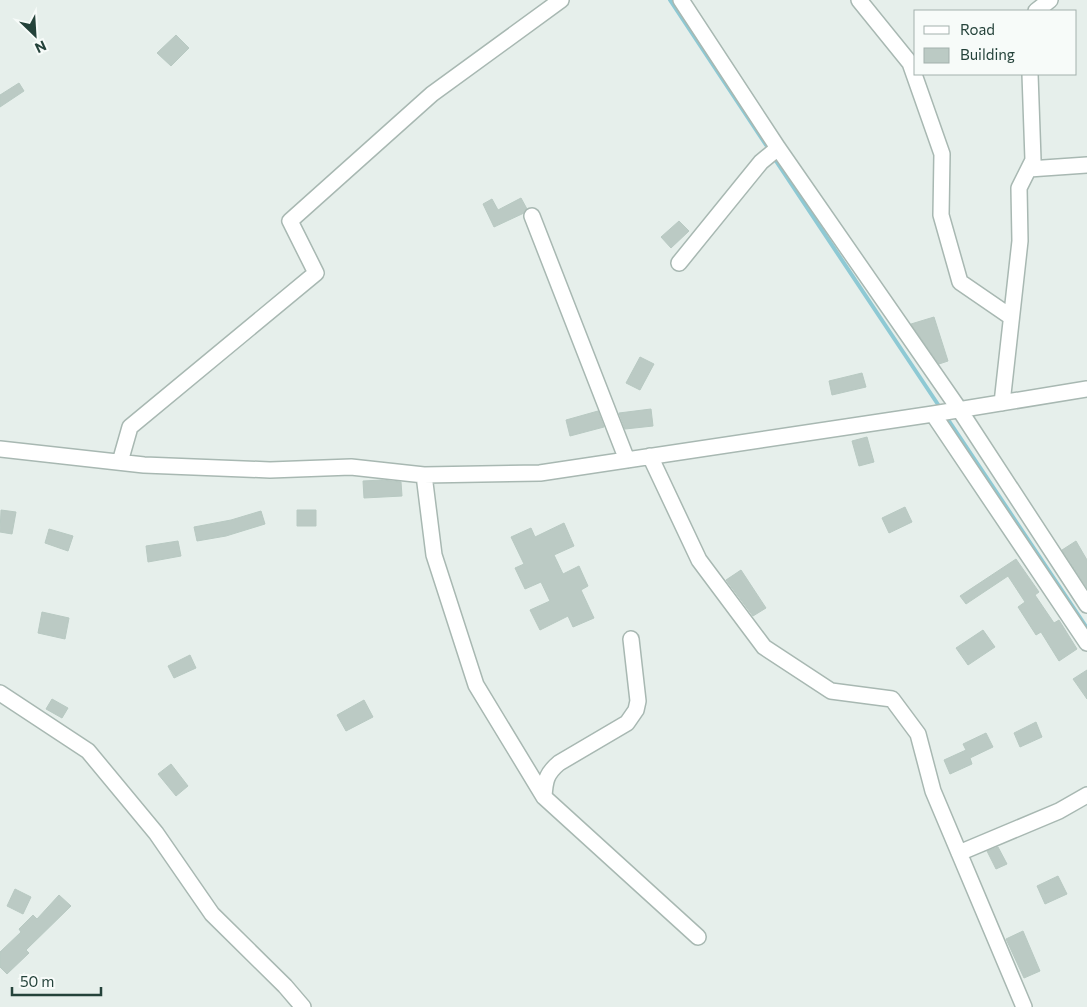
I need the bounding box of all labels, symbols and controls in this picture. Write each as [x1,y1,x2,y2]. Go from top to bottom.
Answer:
north arrow [10,10,60,60]
legend [914,10,1077,75]
text: Road [960,20,995,38]
text: N [32,37,49,57]
text: Building [960,45,1015,63]
scale bar [12,964,101,996]
text: 50 m [20,972,54,990]

